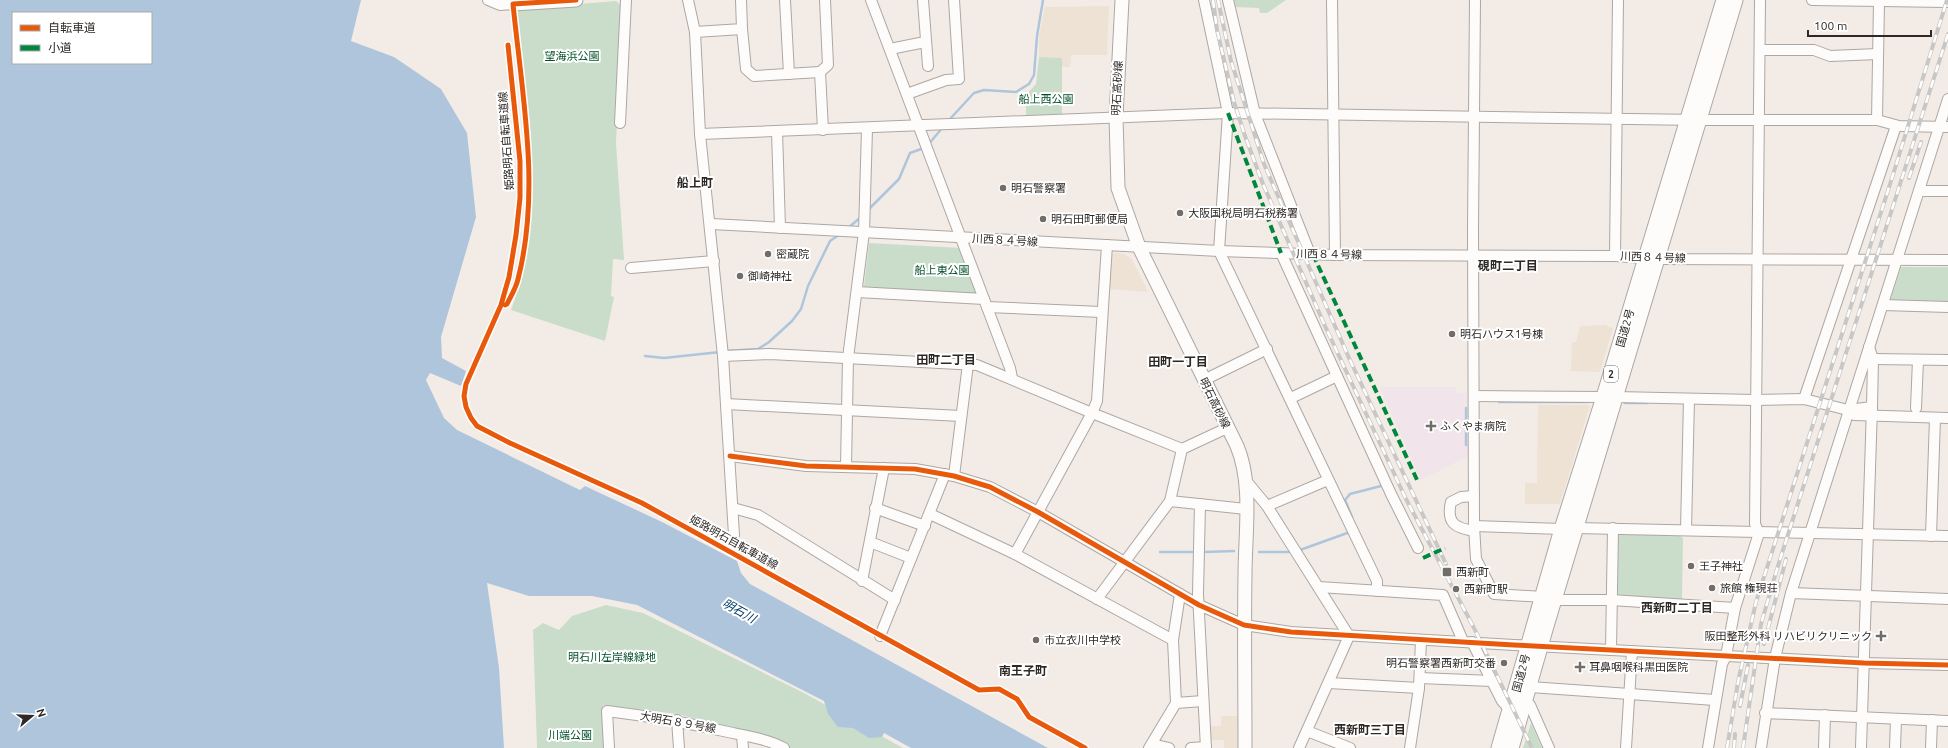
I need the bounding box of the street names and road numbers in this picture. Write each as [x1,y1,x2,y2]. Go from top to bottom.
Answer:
street label: 明石高砂線 [1110,60,1124,116]
street label: 姫路明石自転車道線 [497,91,515,191]
street label: 川西８４号線 [972,232,1038,248]
street label: 川西８４号線 [1296,247,1362,261]
street label: 川西８４号線 [1620,250,1686,264]
street label: 国道2号 [1614,307,1636,349]
road number: 2 [1604,366,1618,382]
street label: 明石高砂線 [1198,376,1232,430]
street label: 姫路明石自転車道線 [688,513,780,571]
street label: 国道2号 [1510,653,1532,693]
street label: 大明石８９号線 [639,709,717,735]

